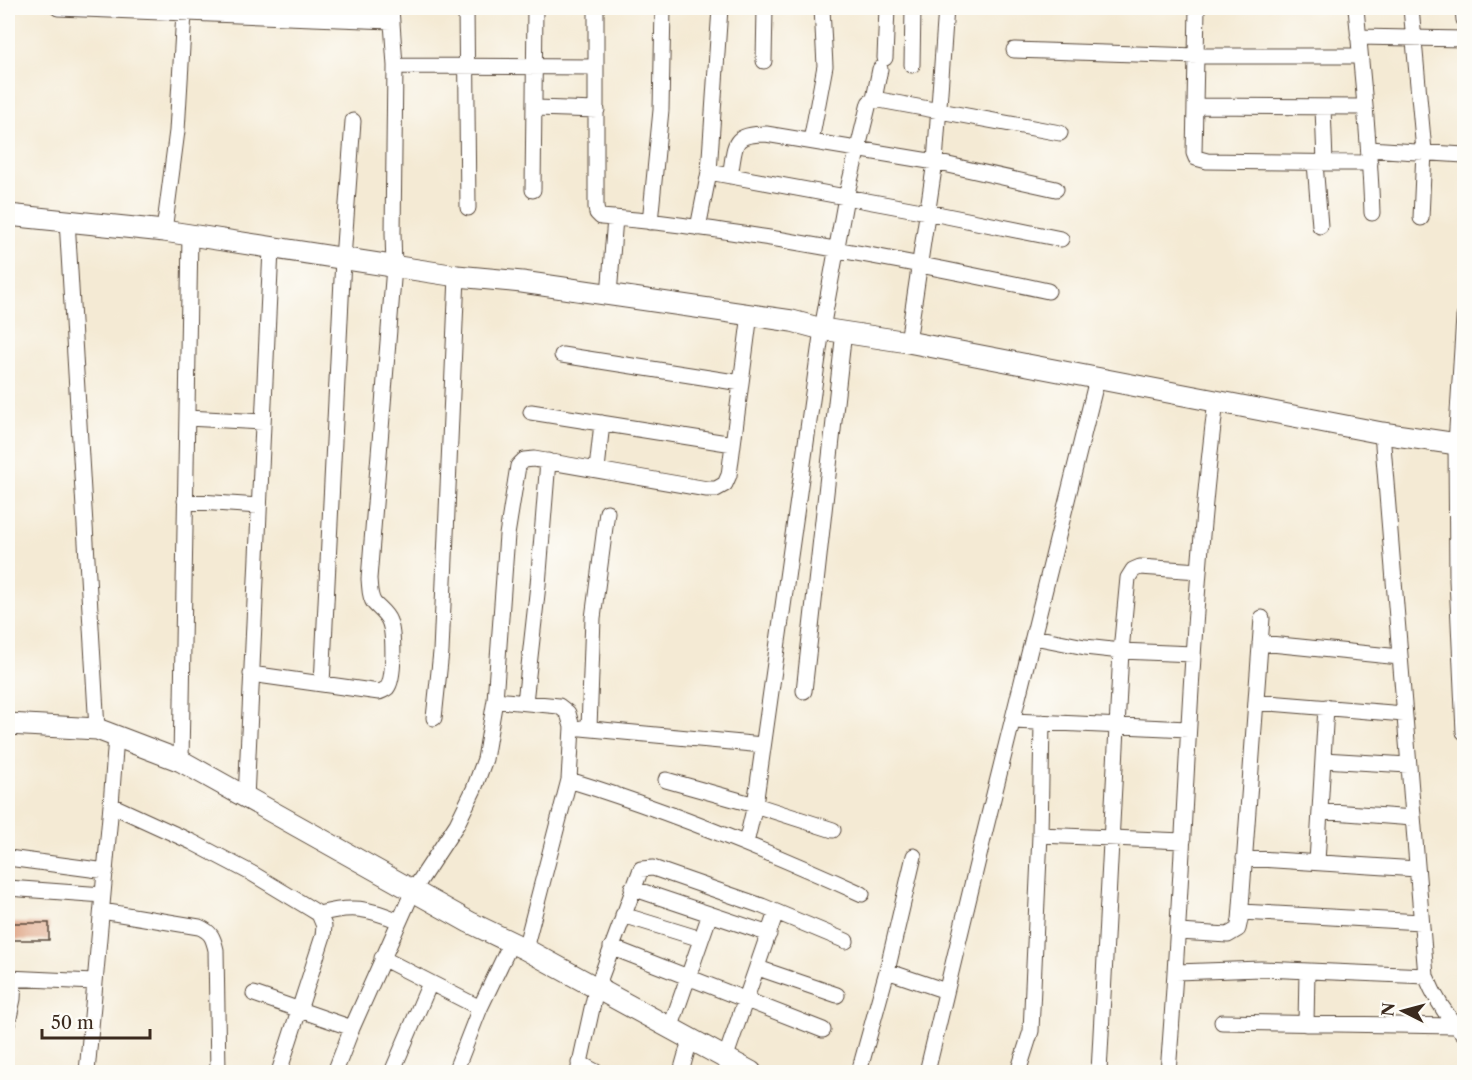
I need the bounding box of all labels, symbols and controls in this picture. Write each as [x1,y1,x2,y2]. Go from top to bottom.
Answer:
north arrow [1373,981,1433,1041]
text: N [1377,1001,1399,1017]
scale bar [42,1002,150,1040]
text: 50 m [51,1012,94,1034]

